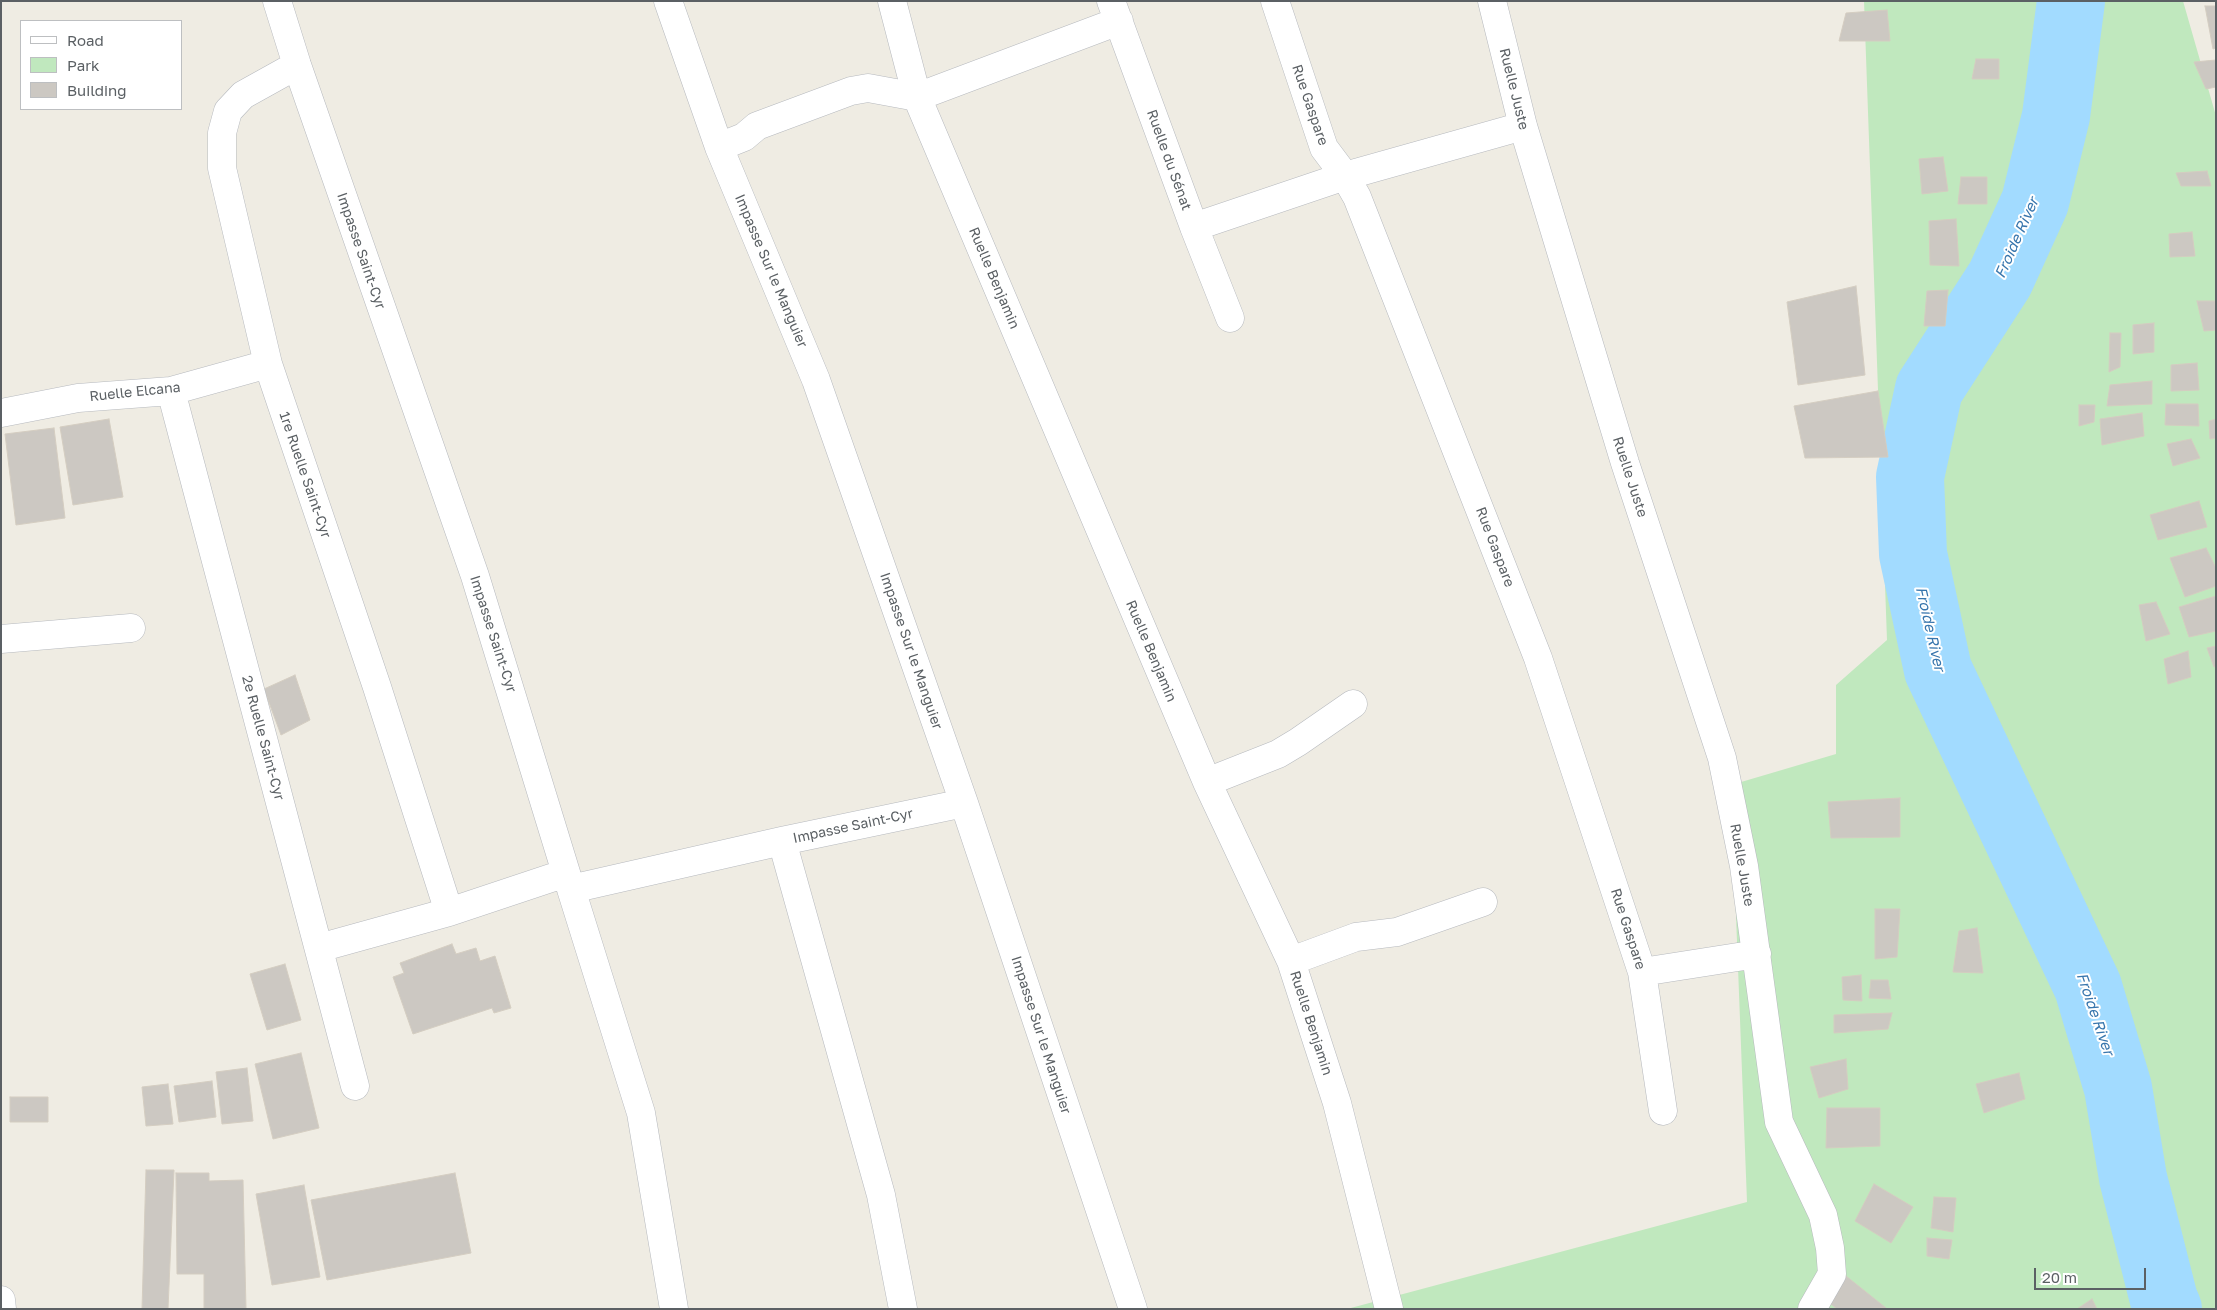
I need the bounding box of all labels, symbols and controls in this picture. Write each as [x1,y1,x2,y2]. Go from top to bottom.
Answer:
legend [20,20,182,110]
text: Road [67,31,104,49]
street label: Ruelle Juste [1496,46,1532,132]
text: Park [67,56,99,74]
street label: Rue Gaspare [1288,62,1332,148]
text: Building [67,81,127,99]
street label: Ruelle du Sénat [1143,107,1195,213]
street label: Impasse Saint-Cyr [333,190,389,312]
street label: Impasse Sur le Manguier [731,192,811,350]
water label: Froide River [1991,195,2043,281]
street label: Ruelle Benjamin [965,225,1023,331]
street label: Ruelle Elcana [89,379,181,405]
street label: 1re Ruelle Saint-Cyr [275,410,335,540]
street label: Ruelle Juste [1609,435,1651,519]
street label: Rue Gaspare [1472,505,1518,589]
street label: Impasse Sur le Manguier [876,570,946,732]
street label: Impasse Saint-Cyr [466,573,520,695]
water label: Froide River [1912,585,1948,673]
street label: Ruelle Benjamin [1122,598,1180,704]
street label: 2e Ruelle Saint-Cyr [238,674,288,802]
street label: Impasse Saint-Cyr [791,805,915,847]
street label: Ruelle Juste [1726,822,1758,908]
street label: Rue Gaspare [1607,886,1649,972]
street label: Impasse Sur le Manguier [1008,954,1074,1116]
street label: Ruelle Benjamin [1286,969,1336,1077]
water label: Froide River [2072,970,2118,1058]
scale bar [2037,1258,2150,1290]
text: 20 m [2042,1268,2077,1286]

